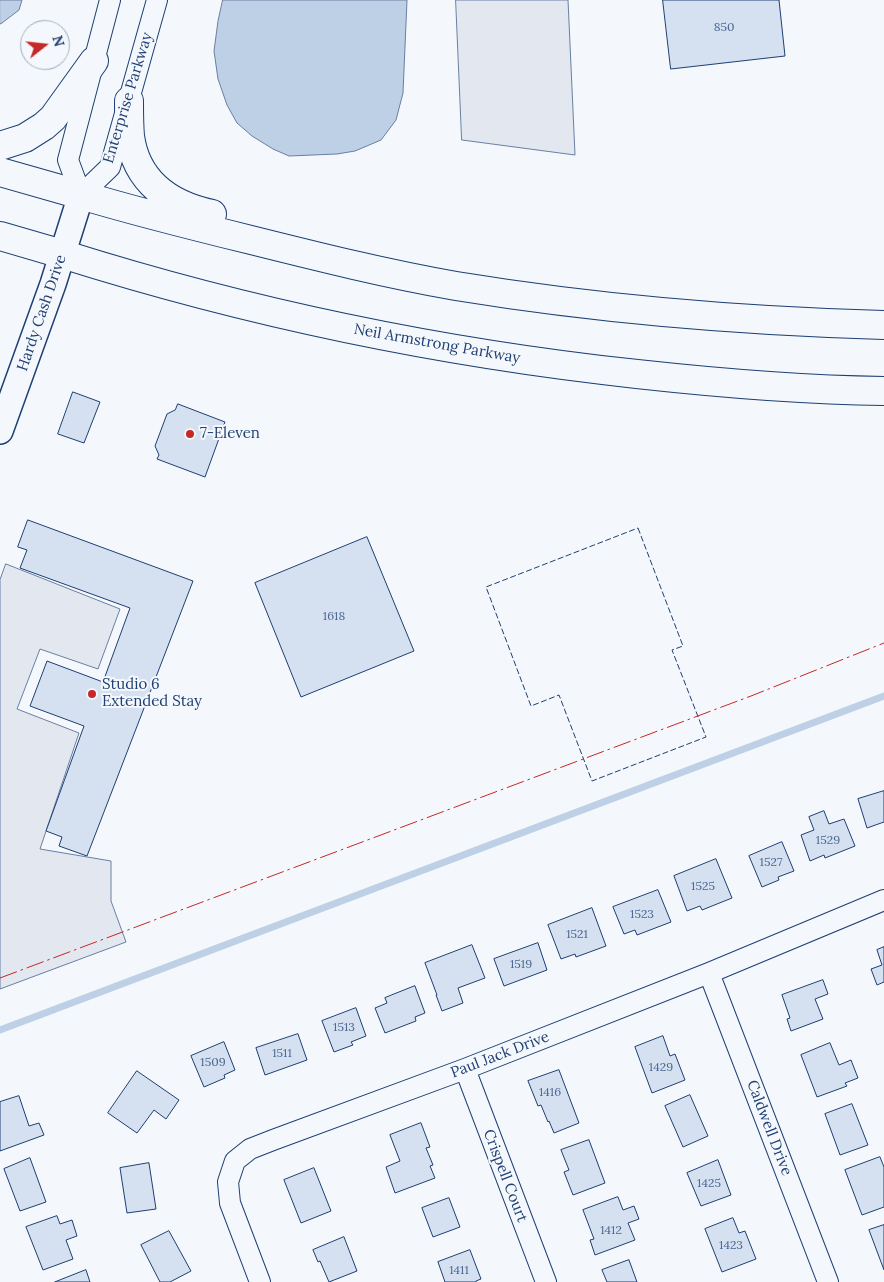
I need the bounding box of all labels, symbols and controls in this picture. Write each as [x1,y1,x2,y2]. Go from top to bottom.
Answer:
north arrow [20,20,70,70]
house number: 850 [714,21,734,35]
street label: Enterprise Parkway [100,30,156,166]
text: N [48,33,69,49]
street label: Hardy Cash Drive [14,252,70,374]
street label: Neil Armstrong Parkway [352,320,522,368]
place label: 7-Eleven [200,425,260,443]
marker: 7-Eleven [184,428,196,440]
house number: 1618 [323,610,345,624]
place label: Studio 6 Extended Stay [102,676,202,711]
marker: Studio 6 Extended Stay [86,688,98,700]
house number: 1529 [816,834,840,848]
house number: 1527 [760,856,782,870]
house number: 1525 [691,880,715,894]
house number: 1523 [630,908,654,922]
house number: 1521 [566,928,588,942]
house number: 1519 [510,958,532,972]
house number: 1513 [333,1021,355,1035]
street label: Paul Jack Drive [448,1028,552,1082]
house number: 1511 [272,1047,292,1061]
house number: 1509 [200,1056,226,1070]
house number: 1429 [649,1061,673,1075]
street label: Caldwell Drive [743,1078,795,1178]
house number: 1416 [539,1086,561,1100]
street label: Crispell Court [479,1127,531,1225]
house number: 1425 [697,1177,721,1191]
house number: 1412 [600,1224,622,1238]
house number: 1423 [719,1239,743,1253]
house number: 1411 [449,1264,469,1278]

